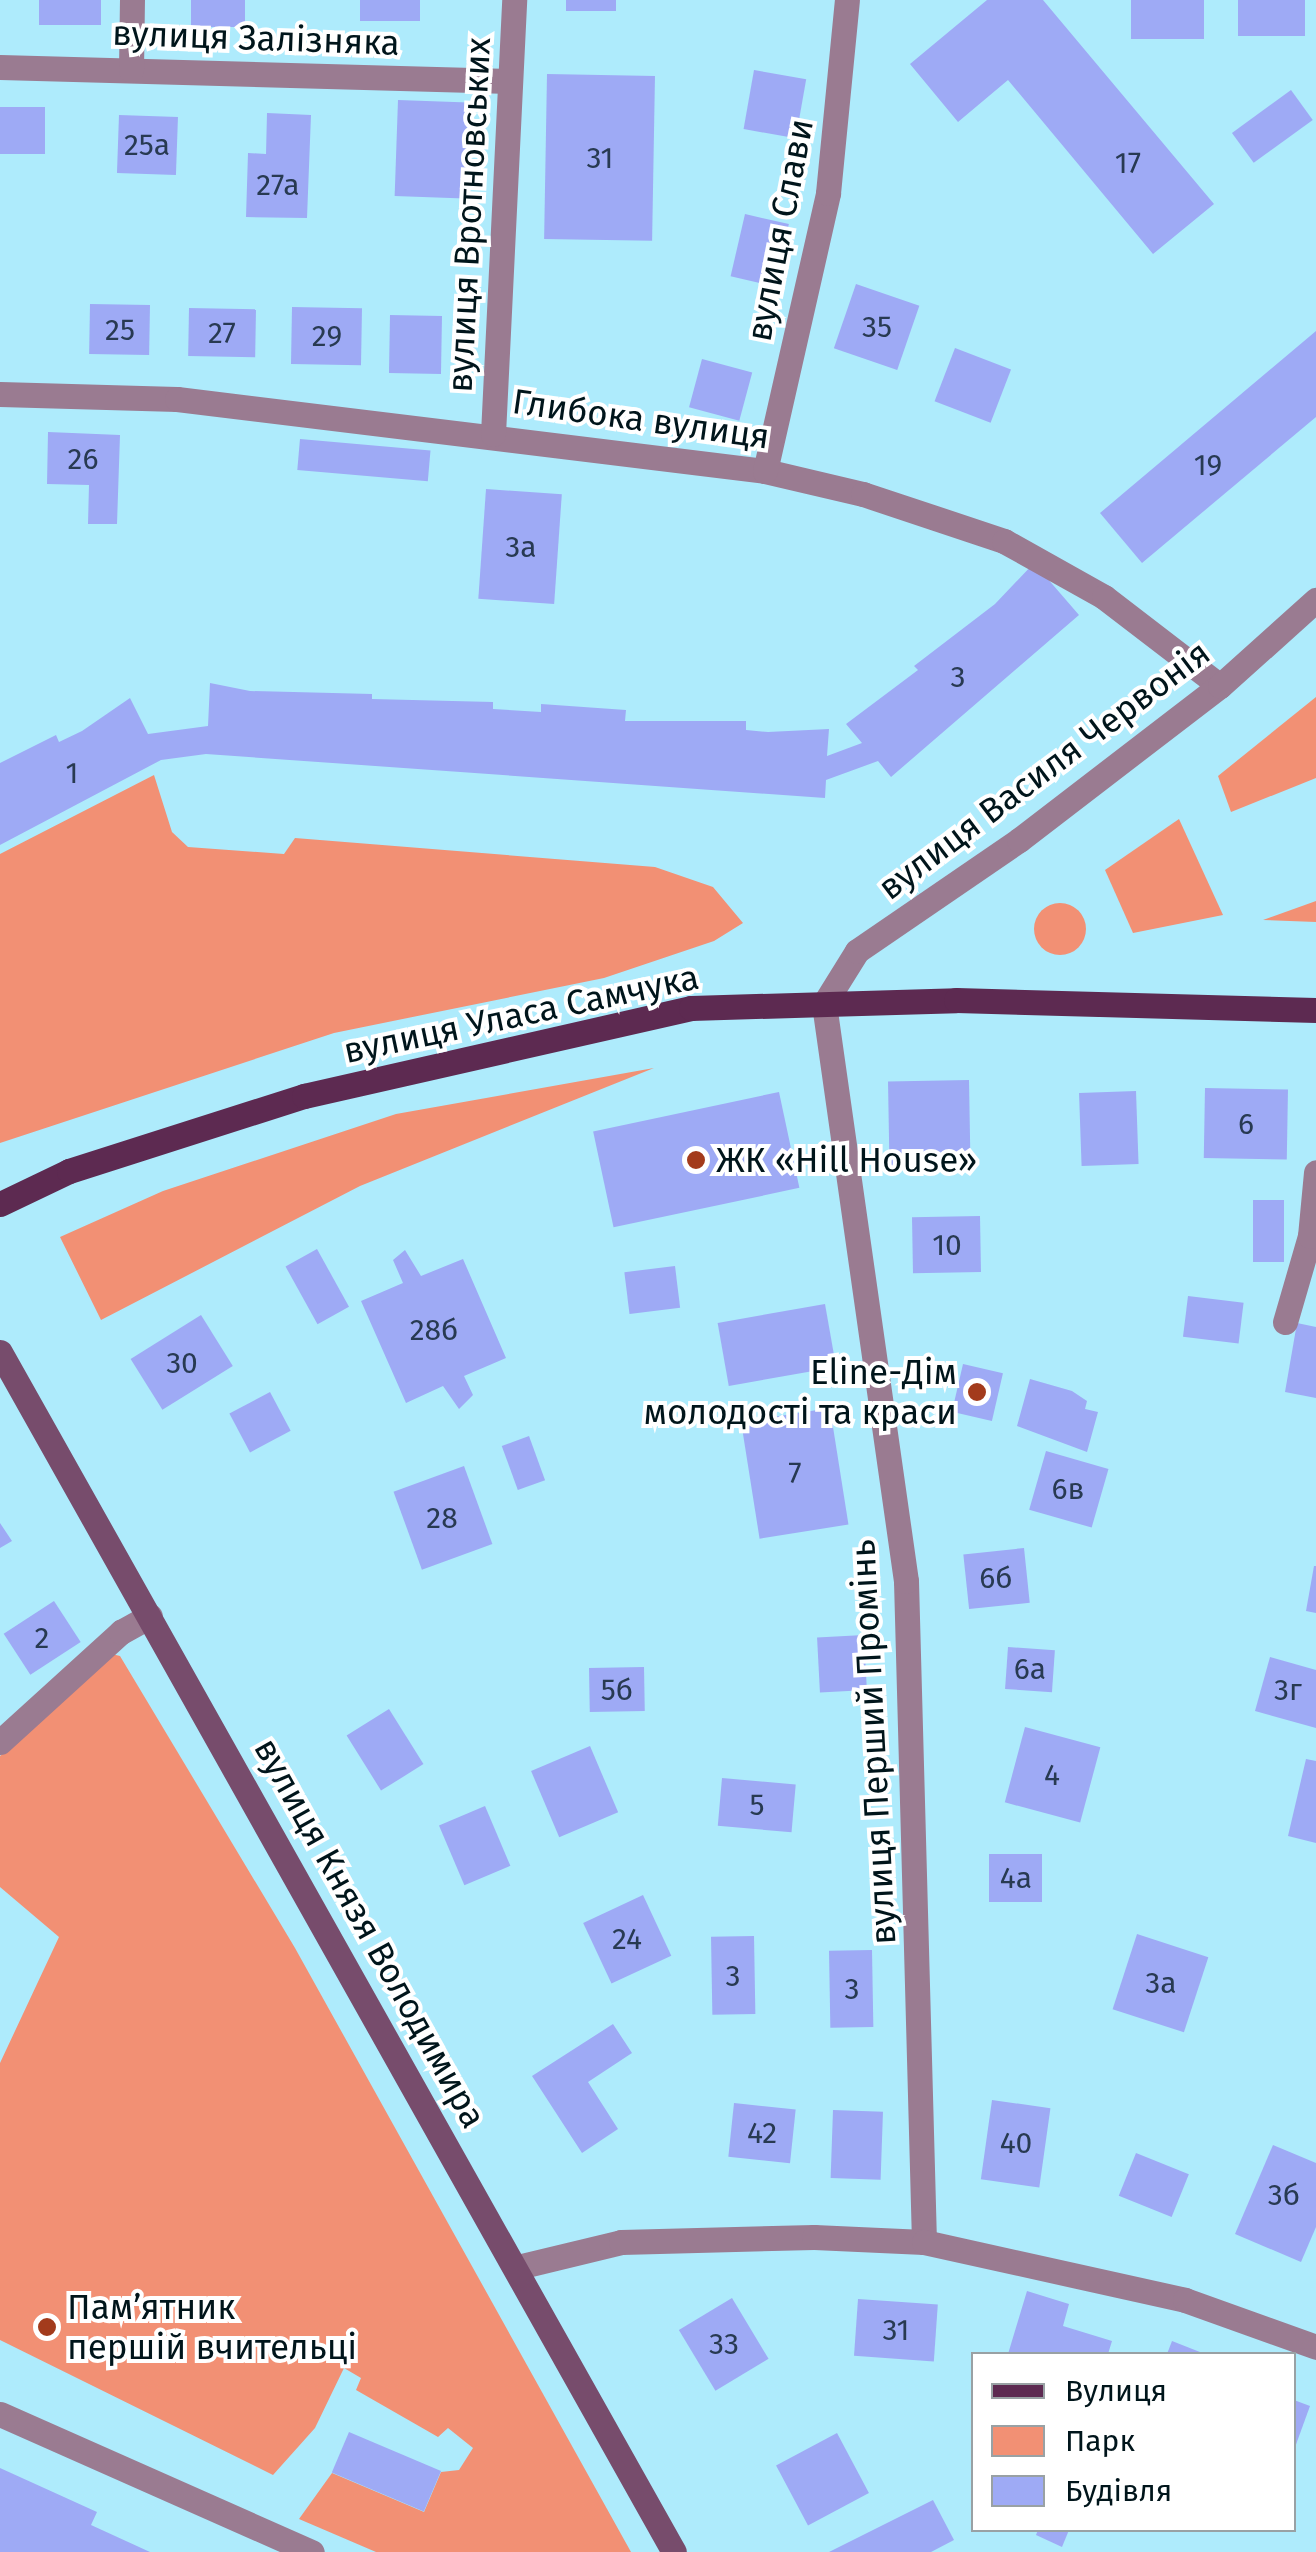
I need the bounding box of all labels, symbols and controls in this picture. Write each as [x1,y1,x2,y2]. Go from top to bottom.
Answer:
street label: вулиця Залізняка [111,12,401,64]
street label: вулиця Вротновських [439,36,499,394]
street label: вулиця Слави [738,115,822,345]
house number: 25а [124,127,170,163]
house number: 31 [586,140,614,176]
house number: 17 [1115,145,1141,181]
house number: 27а [256,167,300,203]
house number: 35 [862,309,892,345]
house number: 25 [105,312,135,348]
house number: 27 [208,315,236,351]
house number: 29 [312,318,342,354]
street label: Глибока вулиця [510,380,772,458]
house number: 26 [68,441,98,477]
house number: 19 [1194,447,1222,483]
house number: 3а [505,529,537,565]
street label: вулиця Василя Червонія [870,632,1218,908]
house number: 3 [951,659,965,695]
house number: 1 [66,755,78,791]
street label: вулиця Уласа Самчука [340,956,702,1072]
house number: 6 [1238,1106,1254,1142]
place label: ЖК «Hill House» [716,1139,977,1181]
marker: ЖК «Hill House» [685,1149,707,1171]
house number: 10 [932,1227,962,1263]
house number: 28б [410,1312,458,1348]
house number: 30 [166,1345,198,1381]
place label: Eline-Дім молодості та краси [644,1351,957,1433]
marker: Eline-Дім молодості та краси [966,1381,988,1403]
house number: 7 [788,1455,802,1491]
house number: 6в [1052,1471,1084,1507]
house number: 28 [426,1500,458,1536]
street label: вулиця Перший Промінь [841,1538,905,1946]
house number: 6б [979,1560,1013,1596]
house number: 2 [35,1620,49,1656]
house number: 6а [1014,1651,1046,1687]
house number: 5б [601,1672,633,1708]
house number: 3г [1274,1672,1302,1708]
street label: вулиця Князя Володимира [245,1731,495,2135]
house number: 4 [1044,1757,1060,1793]
house number: 5 [749,1787,765,1823]
house number: 4а [1000,1860,1032,1896]
house number: 24 [612,1921,642,1957]
house number: 3 [726,1958,740,1994]
house number: 3а [1145,1965,1177,2001]
house number: 3 [845,1971,859,2007]
house number: 42 [747,2115,777,2151]
house number: 40 [1000,2125,1032,2161]
house number: 3б [1268,2177,1300,2213]
place label: Пам’ятник першій вчительці [67,2286,357,2368]
house number: 31 [882,2312,910,2348]
marker: Пам’ятник першій вчительці [36,2316,58,2338]
house number: 33 [709,2326,739,2362]
legend [971,2352,1296,2532]
text: Вулиця [1065,2373,1167,2409]
text: Парк [1065,2423,1135,2459]
text: Будівля [1065,2473,1172,2509]

